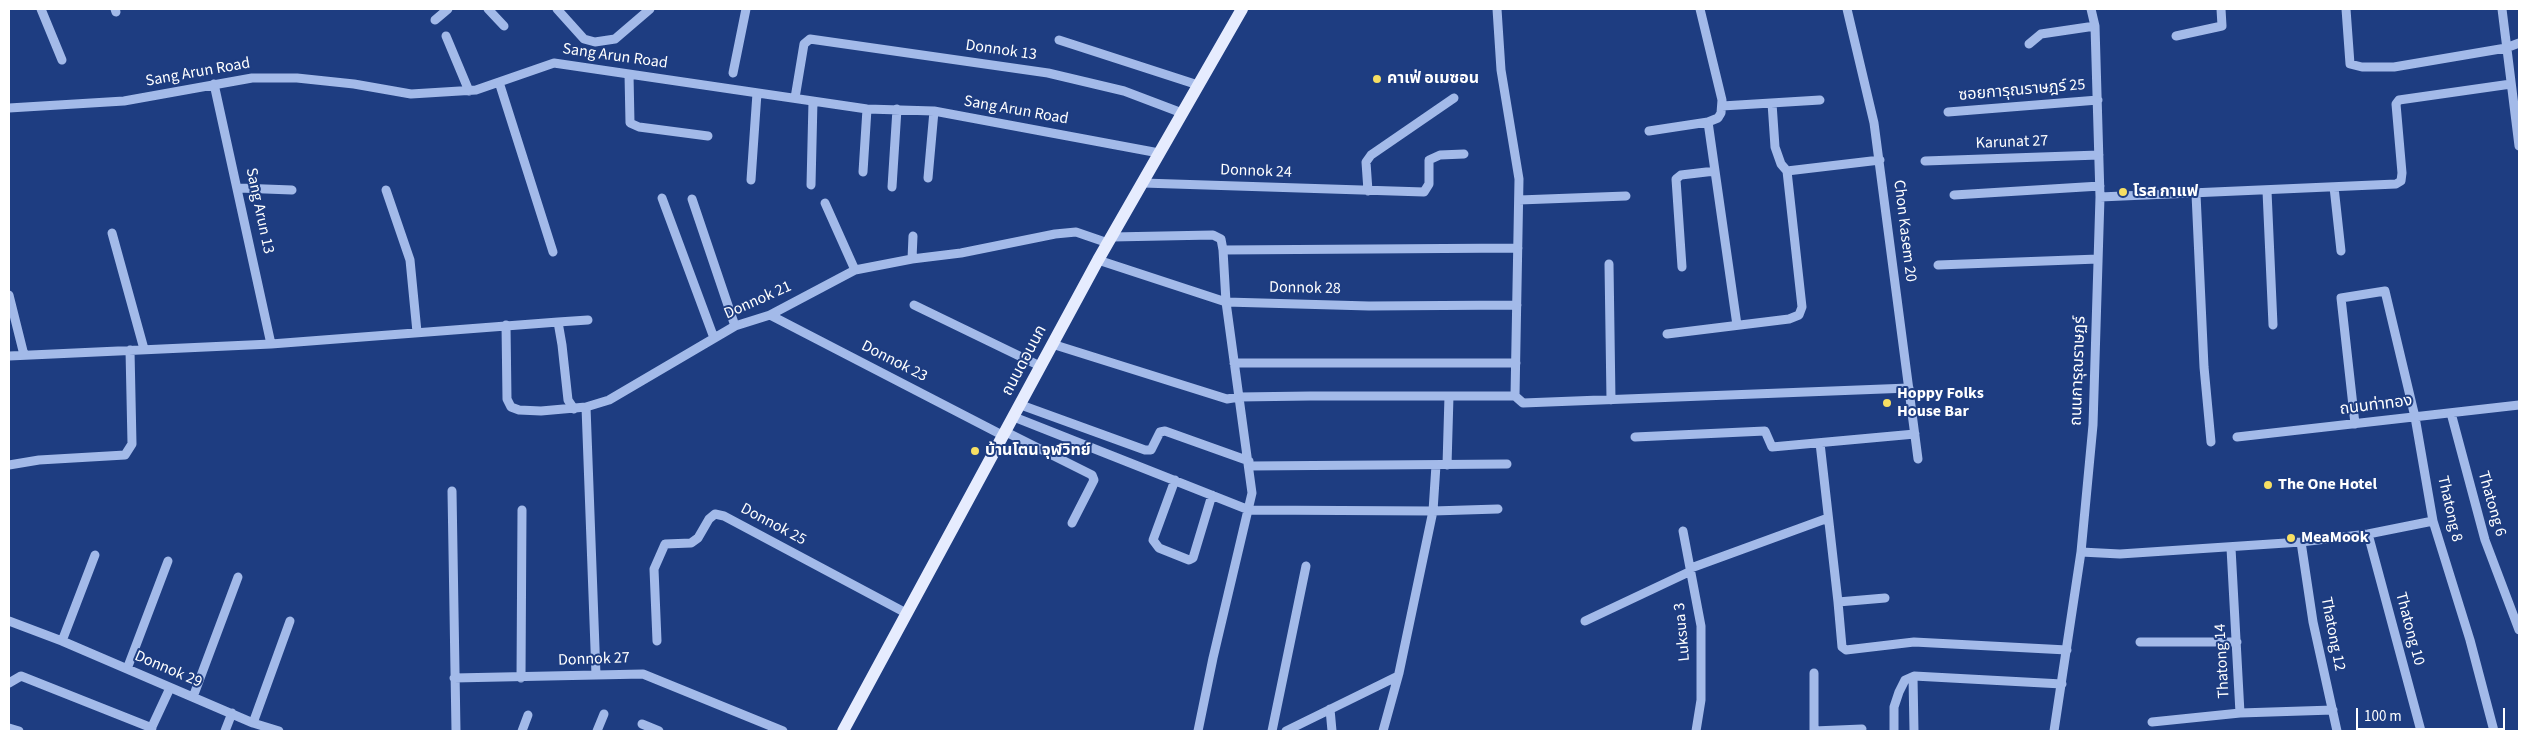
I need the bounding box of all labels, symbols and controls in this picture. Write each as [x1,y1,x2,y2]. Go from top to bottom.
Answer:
street label: Donnok 13 [964,37,1038,65]
street label: Sang Arun Road [561,40,669,74]
street label: Sang Arun Road [144,54,252,92]
place label: คาเฟ่ อเมซอน [1387,69,1479,89]
marker: คาเฟ่ อเมซอน [1371,73,1383,85]
street label: ซอยการุณราษฎร์ 25 [1958,76,2086,106]
street label: Sang Arun Road [962,92,1070,130]
street label: Karunat 27 [1975,132,2049,154]
street label: Donnok 24 [1220,161,1292,183]
street label: Sang Arun 13 [241,166,277,256]
street label: Chon Kasem 20 [1888,179,1920,283]
place label: โรส กาแฟ [2133,182,2198,202]
marker: โรส กาแฟ [2117,186,2129,198]
street label: Donnok 21 [721,278,795,324]
street label: Donnok 28 [1269,279,1341,299]
street label: ถนนการุณราษฏร์ [2067,316,2091,426]
street label: ถนนดอนนก [998,322,1052,400]
street label: Donnok 23 [858,337,930,387]
place label: Hoppy Folks House Bar [1897,384,1984,422]
street label: ถนนท่าทอง [2339,392,2413,420]
marker: Hoppy Folks House Bar [1881,397,1893,409]
place label: บ้านโตน จุฬวิทย์ [985,441,1091,461]
marker: บ้านโตน จุฬวิทย์ [969,445,981,457]
street label: Thatong 6 [2473,469,2509,539]
street label: Thatong 8 [2432,474,2466,544]
place label: The One Hotel [2278,475,2377,495]
marker: The One Hotel [2262,479,2274,491]
street label: Donnok 25 [737,500,809,550]
place label: MeaMook [2301,528,2368,548]
marker: MeaMook [2285,532,2297,544]
street label: Thatong 10 [2390,590,2428,668]
street label: Thatong 12 [2315,595,2349,673]
street label: Luksua 3 [1671,602,1695,662]
street label: Thatong 14 [2211,623,2235,699]
street label: Donnok 29 [131,647,205,693]
street label: Donnok 27 [558,649,630,671]
scale bar [2358,698,2507,730]
text: 100 m [2364,706,2402,727]

